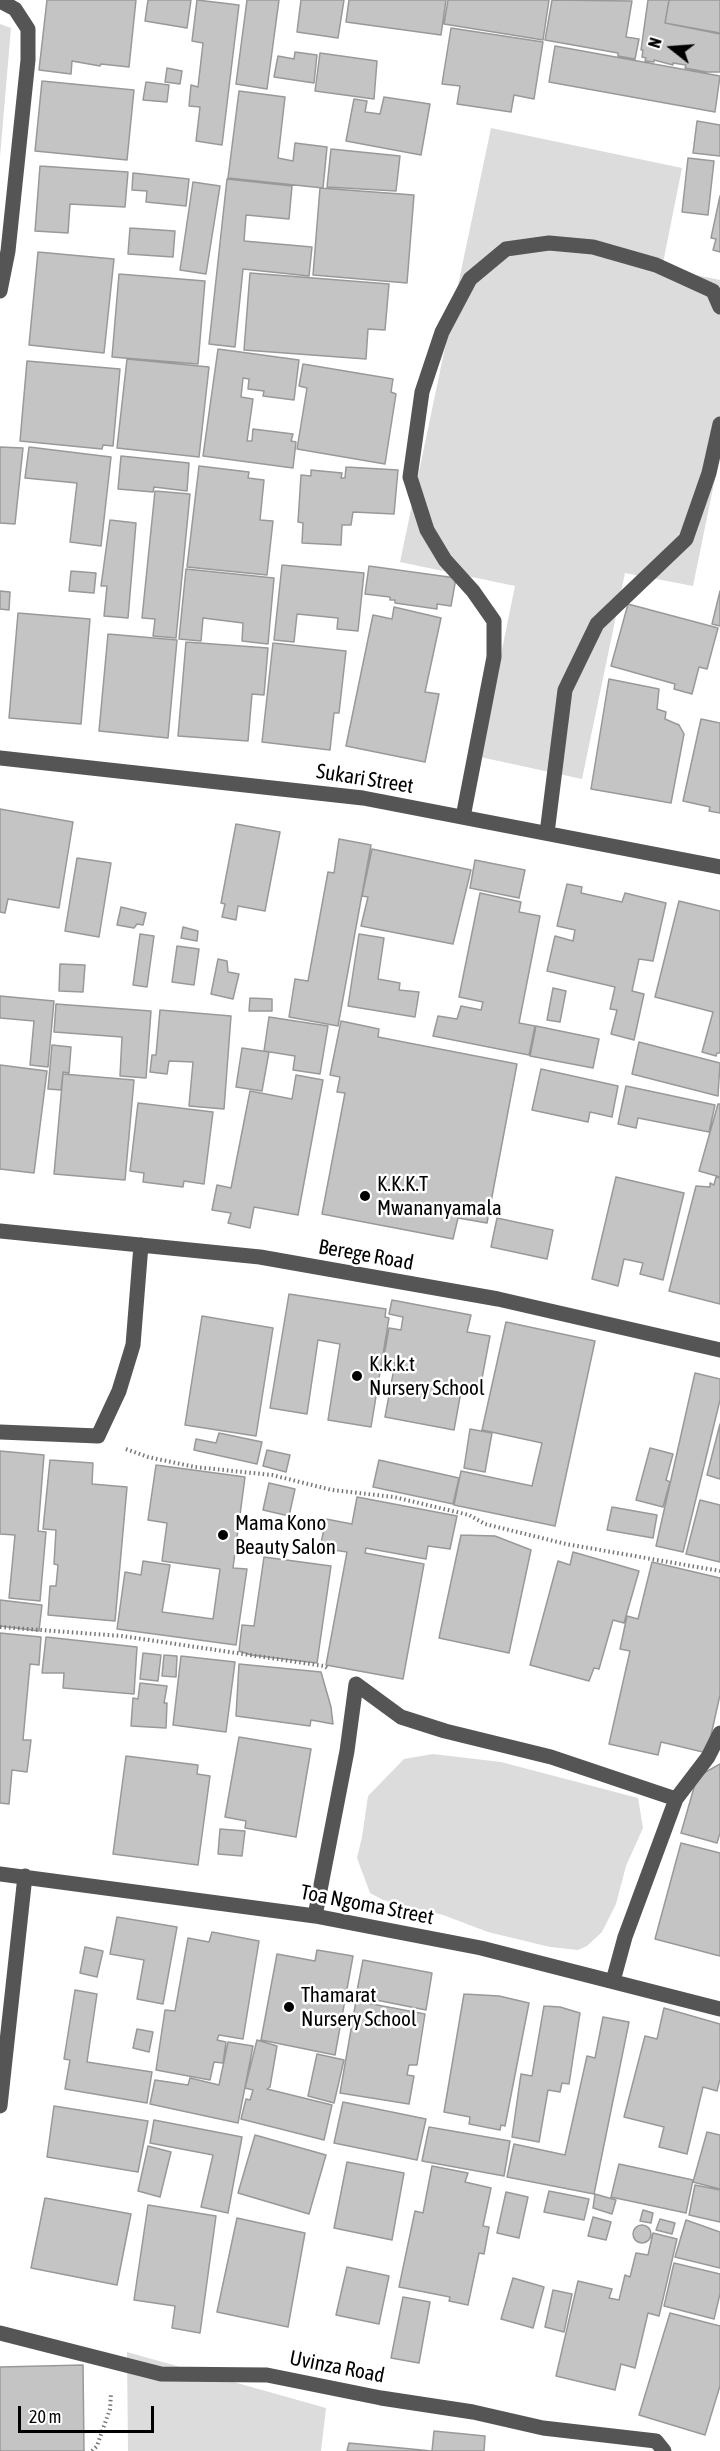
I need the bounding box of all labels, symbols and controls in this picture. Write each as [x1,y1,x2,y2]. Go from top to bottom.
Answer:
north arrow [642,18,702,78]
text: N [645,36,665,50]
street label: Sukari Street [315,759,415,799]
place label: K.K.K.T Mwananyamala [377,1171,502,1221]
marker: K.K.K.T Mwananyamala [358,1189,372,1203]
street label: Berege Road [316,1234,416,1276]
place label: K.k.k.t Nursery School [369,1351,484,1401]
marker: K.k.k.t Nursery School [350,1369,364,1383]
place label: Mama Kono Beauty Salon [235,1510,336,1560]
marker: Mama Kono Beauty Salon [216,1528,230,1542]
street label: Toa Ngoma Street [298,1880,436,1930]
place label: Thamarat Nursery School [301,1982,416,2032]
marker: Thamarat Nursery School [282,2000,296,2014]
street label: Uvinza Road [287,2345,387,2389]
scale bar [21,2394,158,2432]
text: 20 m [29,2406,61,2427]

